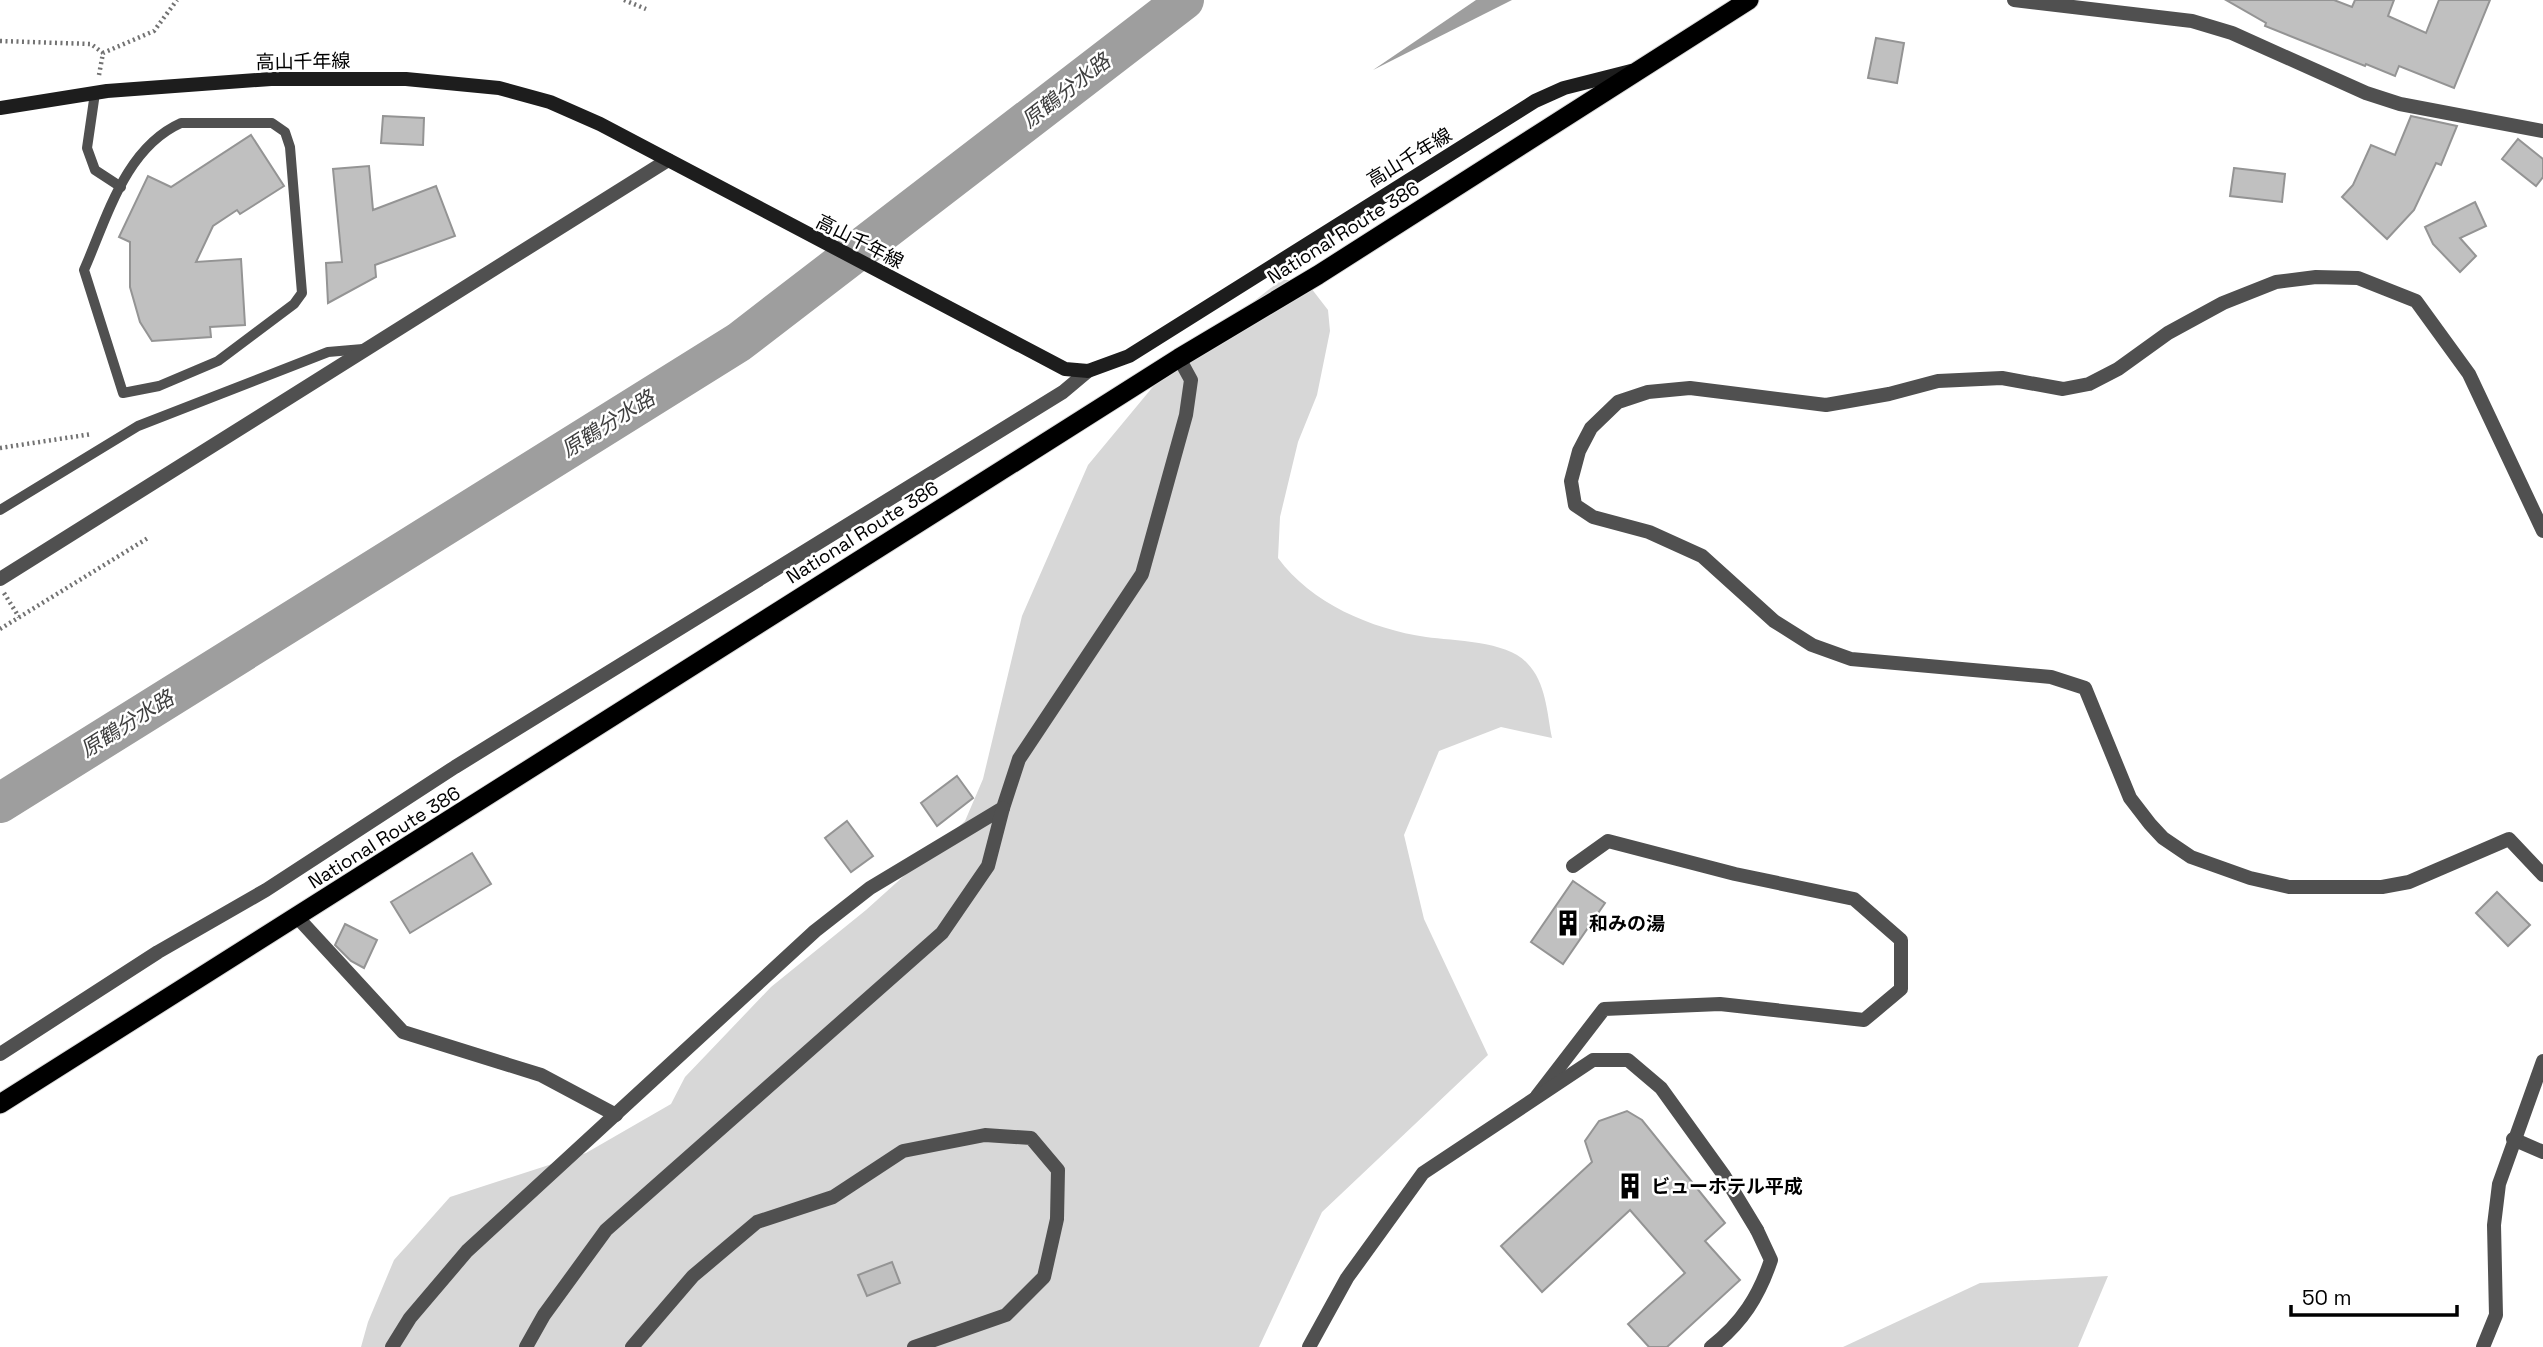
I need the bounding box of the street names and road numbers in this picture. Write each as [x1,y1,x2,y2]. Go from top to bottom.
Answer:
street label: 高山千年線 [255,48,351,75]
street label: 高山千年線 [1362,122,1456,193]
street label: National Route 386 [1262,175,1424,289]
street label: 高山千年線 [812,209,908,274]
street label: National Route 386 [781,475,943,589]
street label: National Route 386 [303,780,465,894]

